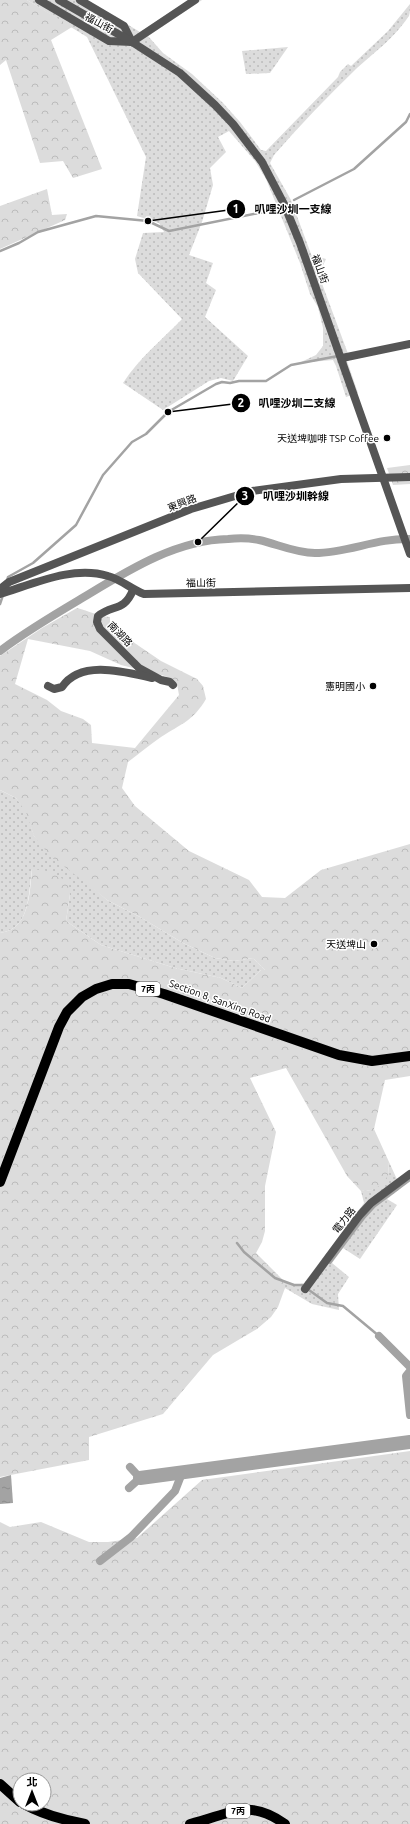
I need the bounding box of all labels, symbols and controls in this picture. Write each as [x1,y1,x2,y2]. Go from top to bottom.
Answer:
street label: 福山街 [83,11,115,35]
callout: 叭哩沙圳一支線 [226,197,339,220]
text: 1 [233,202,239,215]
text: 叭哩沙圳一支線 [255,203,332,215]
street label: 福山街 [310,253,330,285]
callout: 叭哩沙圳二支線 [231,391,344,414]
text: 2 [238,396,245,409]
text: 叭哩沙圳二支線 [259,397,336,409]
place label: 天送埤咖啡 TSP Coffee [277,433,379,444]
marker: 天送埤咖啡 TSP Coffee [382,433,392,443]
callout: 叭哩沙圳幹線 [235,484,337,507]
text: 3 [242,489,248,502]
text: 叭哩沙圳幹線 [263,490,329,502]
street label: 東興路 [166,492,198,514]
street label: 福山街 [186,577,216,589]
street label: 南湖路 [106,619,134,649]
place label: 憲明國小 [325,681,365,692]
marker: 憲明國小 [368,681,378,691]
place label: 天送埤山 [326,939,366,950]
marker: 天送埤山 [369,939,379,949]
street label: Section 8, SanXing Road [168,977,273,1025]
road number: 7丙 [136,982,160,996]
street label: 電力路 [330,1205,358,1235]
north arrow [12,1772,52,1812]
text: 北 [27,1776,38,1788]
road number: 7丙 [226,1804,250,1818]

